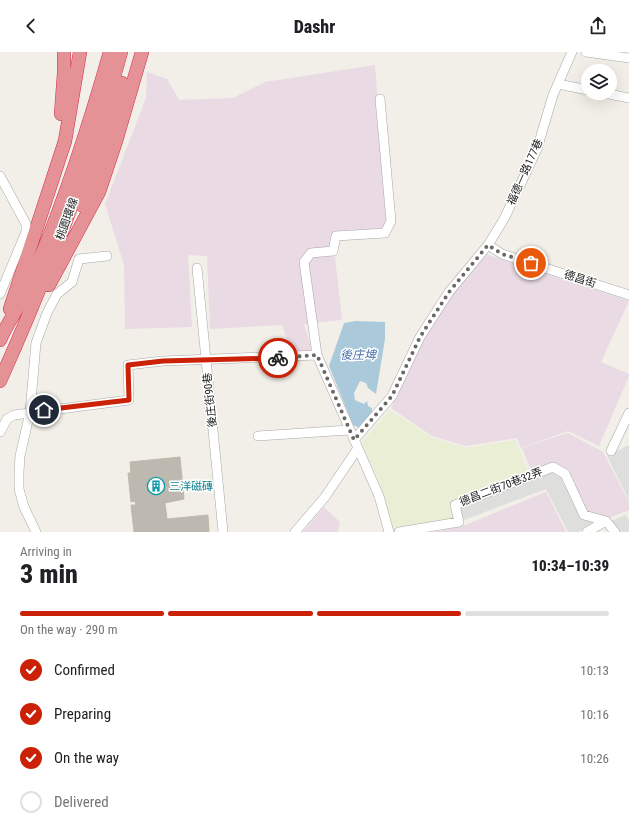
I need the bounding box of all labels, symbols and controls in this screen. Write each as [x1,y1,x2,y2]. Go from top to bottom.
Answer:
icon: back [20,15,42,37]
icon: share [587,15,609,37]
text: Dashr [294,16,335,37]
map controls [581,64,617,100]
button: layers [581,64,617,100]
street label: 福德一路177巷 [505,137,545,207]
street label: 桃園環線 [53,196,81,242]
pin [514,246,548,280]
icon: bag [520,252,542,274]
street label: 德昌街 [562,268,598,290]
courier [258,338,298,378]
icon: bike [267,347,289,369]
water label: 後庄埤 [340,348,378,362]
street label: 後庄街90巷 [201,372,219,428]
pin [27,393,61,427]
icon: home [33,399,55,421]
street label: 德昌二街70巷32弄 [458,465,544,509]
building icon: 三洋磁磚 [146,476,166,496]
place label: 三洋磁磚 [169,480,213,493]
text: Arriving in [20,544,72,559]
text: 10:34–10:39 [531,557,609,575]
text: 3 min [20,559,78,589]
text: On the way · 290 m [20,622,117,637]
icon: check [20,659,42,681]
text: Confirmed [54,661,115,679]
text: 10:13 [580,663,609,678]
icon: check [20,703,42,725]
text: Preparing [54,705,111,723]
text: 10:16 [580,707,609,722]
icon: check [20,747,42,769]
text: On the way [54,749,119,767]
text: 10:26 [580,751,609,766]
text: Delivered [54,793,109,811]

